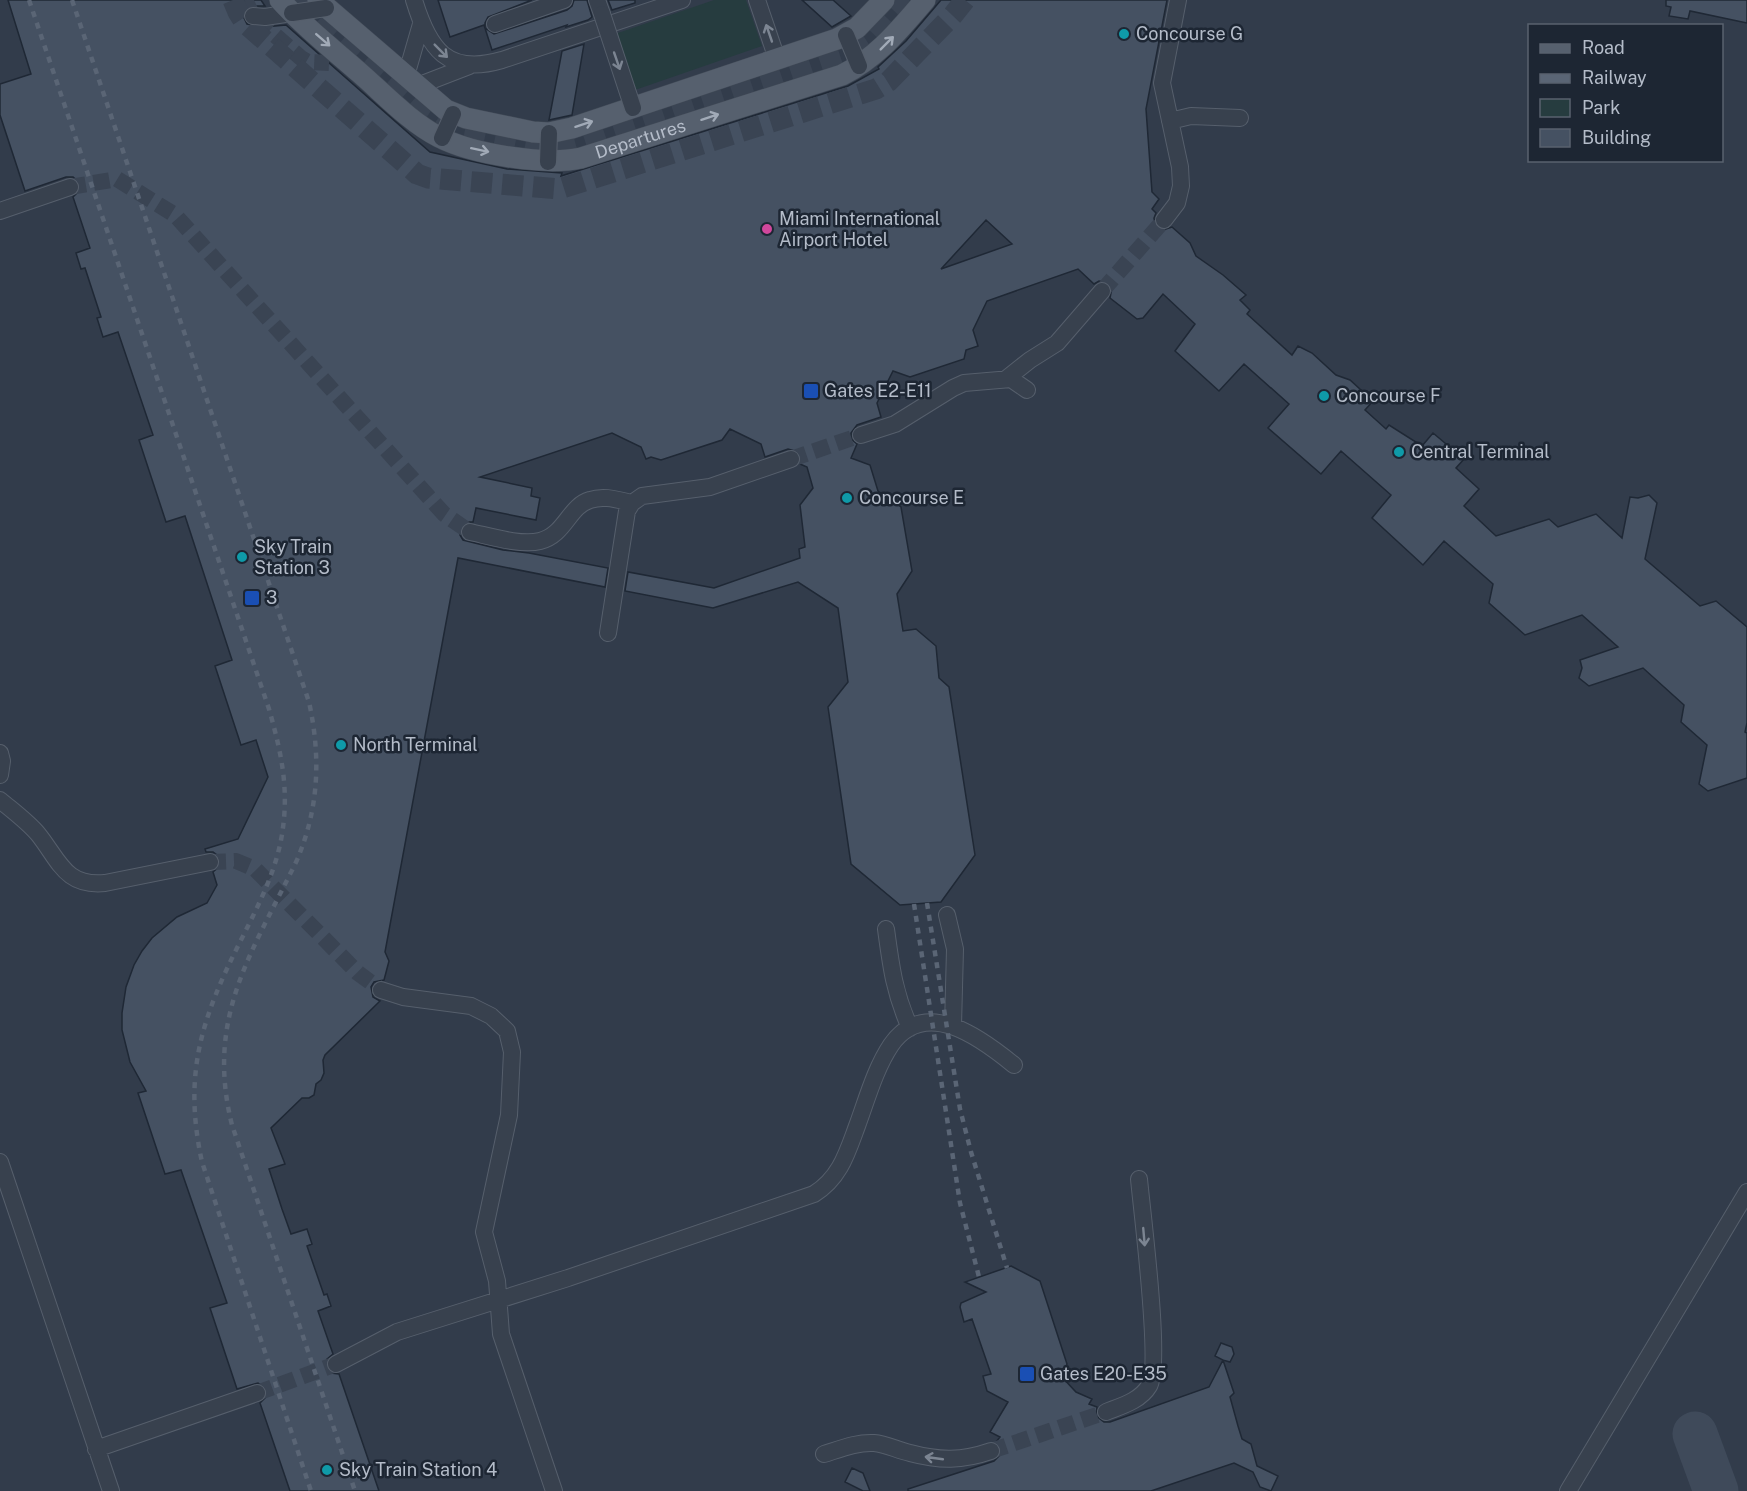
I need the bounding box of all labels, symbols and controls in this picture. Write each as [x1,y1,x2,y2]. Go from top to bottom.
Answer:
place label: Concourse G [1136,23,1243,44]
one-way arrow [762,24,773,43]
legend [1528,24,1723,162]
marker: Concourse G [1117,27,1131,41]
one-way arrow [315,33,330,47]
one-way arrow [880,35,895,50]
text: Road [1582,37,1625,58]
one-way arrow [433,43,448,58]
one-way arrow [613,51,624,70]
text: Railway [1582,67,1647,88]
text: Park [1582,97,1620,118]
one-way arrow [700,111,719,122]
street label: Departures [592,114,688,163]
one-way arrow [574,118,593,129]
text: Building [1582,127,1651,148]
one-way arrow [470,145,490,156]
place label: Miami International Airport Hotel [779,208,940,250]
marker: Miami International Airport Hotel [760,222,774,236]
place label: Gates E2-E11 [824,380,932,401]
marker: Gates E2-E11 [802,382,820,400]
place label: Concourse F [1336,385,1441,406]
marker: Concourse F [1317,389,1331,403]
place label: Central Terminal [1411,441,1550,462]
marker: Central Terminal [1392,445,1406,459]
place label: Concourse E [859,487,964,508]
marker: Concourse E [840,491,854,505]
place label: Sky Train Station 3 [254,536,332,578]
marker: Sky Train Station 3 [235,550,249,564]
place label: 3 [266,587,277,608]
marker: 3 [243,589,261,607]
place label: North Terminal [353,734,478,755]
marker: North Terminal [334,738,348,752]
one-way arrow [1139,1227,1150,1247]
place label: Gates E20-E35 [1040,1363,1167,1384]
marker: Gates E20-E35 [1018,1365,1036,1383]
one-way arrow [925,1452,945,1463]
place label: Sky Train Station 4 [339,1459,497,1480]
marker: Sky Train Station 4 [320,1463,334,1477]

